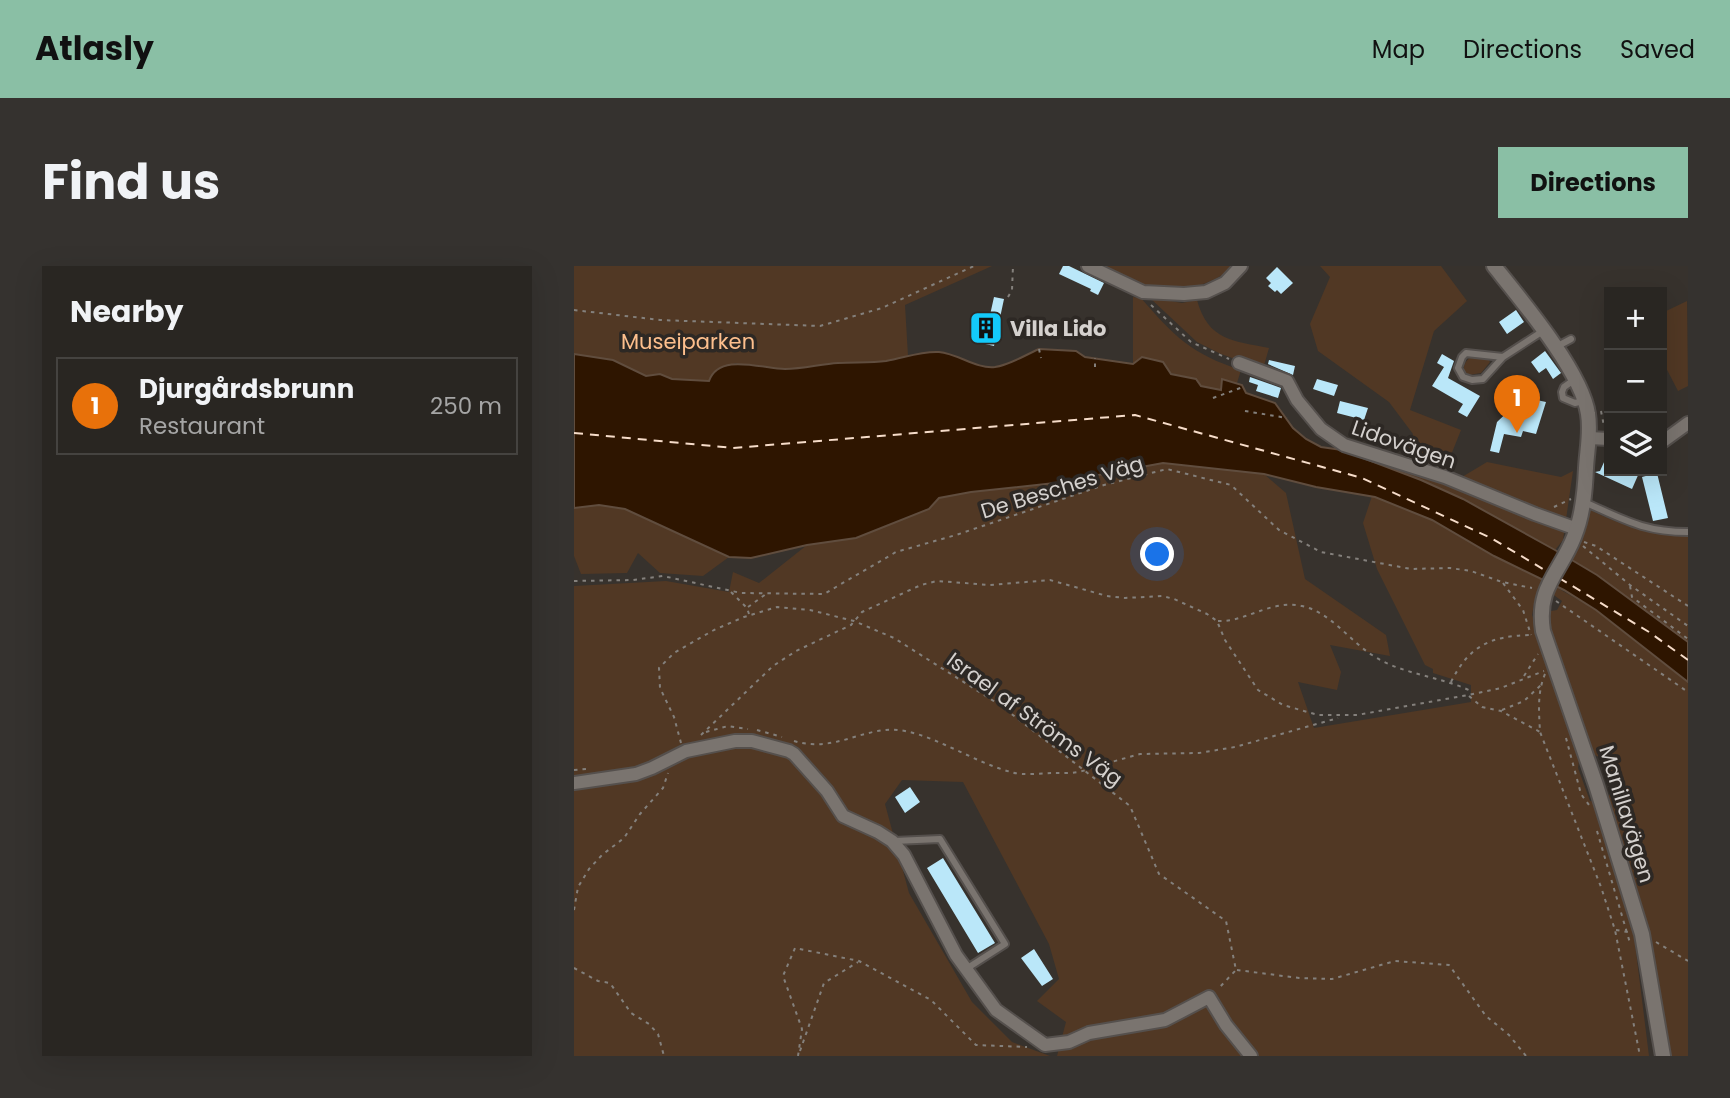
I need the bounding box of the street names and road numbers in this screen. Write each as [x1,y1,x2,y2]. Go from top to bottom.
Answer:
street label: Lidovägen [1348,413,1460,475]
street label: De Besches Väg [977,448,1147,526]
street label: Israel af Ströms Väg [941,645,1129,793]
street label: Manillavägen [1592,742,1662,886]

